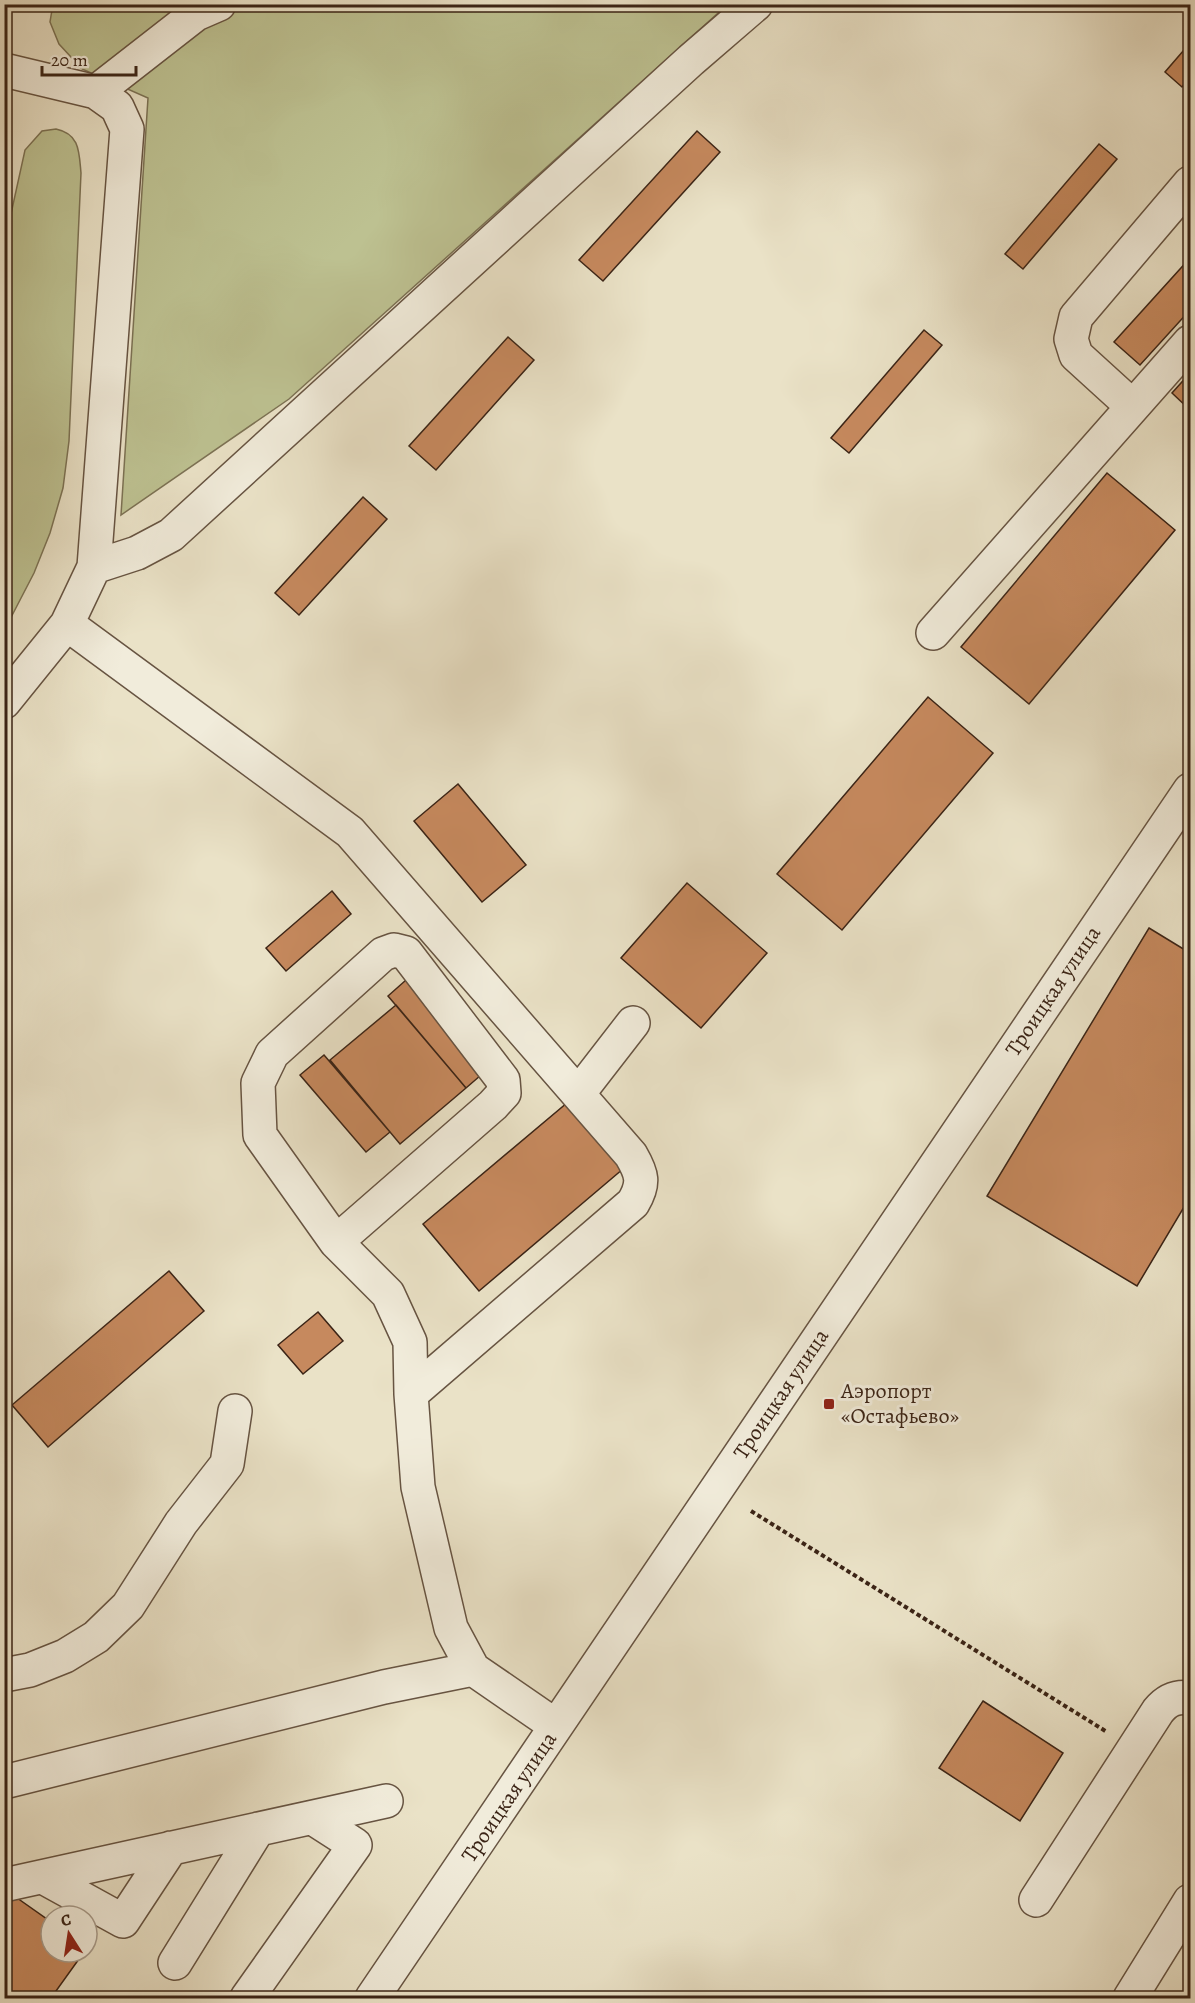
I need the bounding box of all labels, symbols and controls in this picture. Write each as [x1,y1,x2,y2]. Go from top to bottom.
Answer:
scale bar [42,39,136,77]
text: 20 m [51,48,88,72]
street label: Троицкая улица [998,919,1108,1062]
street label: Троицкая улица [726,1322,836,1465]
place label: Аэропорт «Остафьево» [840,1376,959,1431]
marker: Аэропорт «Остафьево» [822,1397,836,1411]
street label: Троицкая улица [454,1725,564,1868]
north arrow [39,1904,99,1964]
text: С [59,1908,73,1932]

